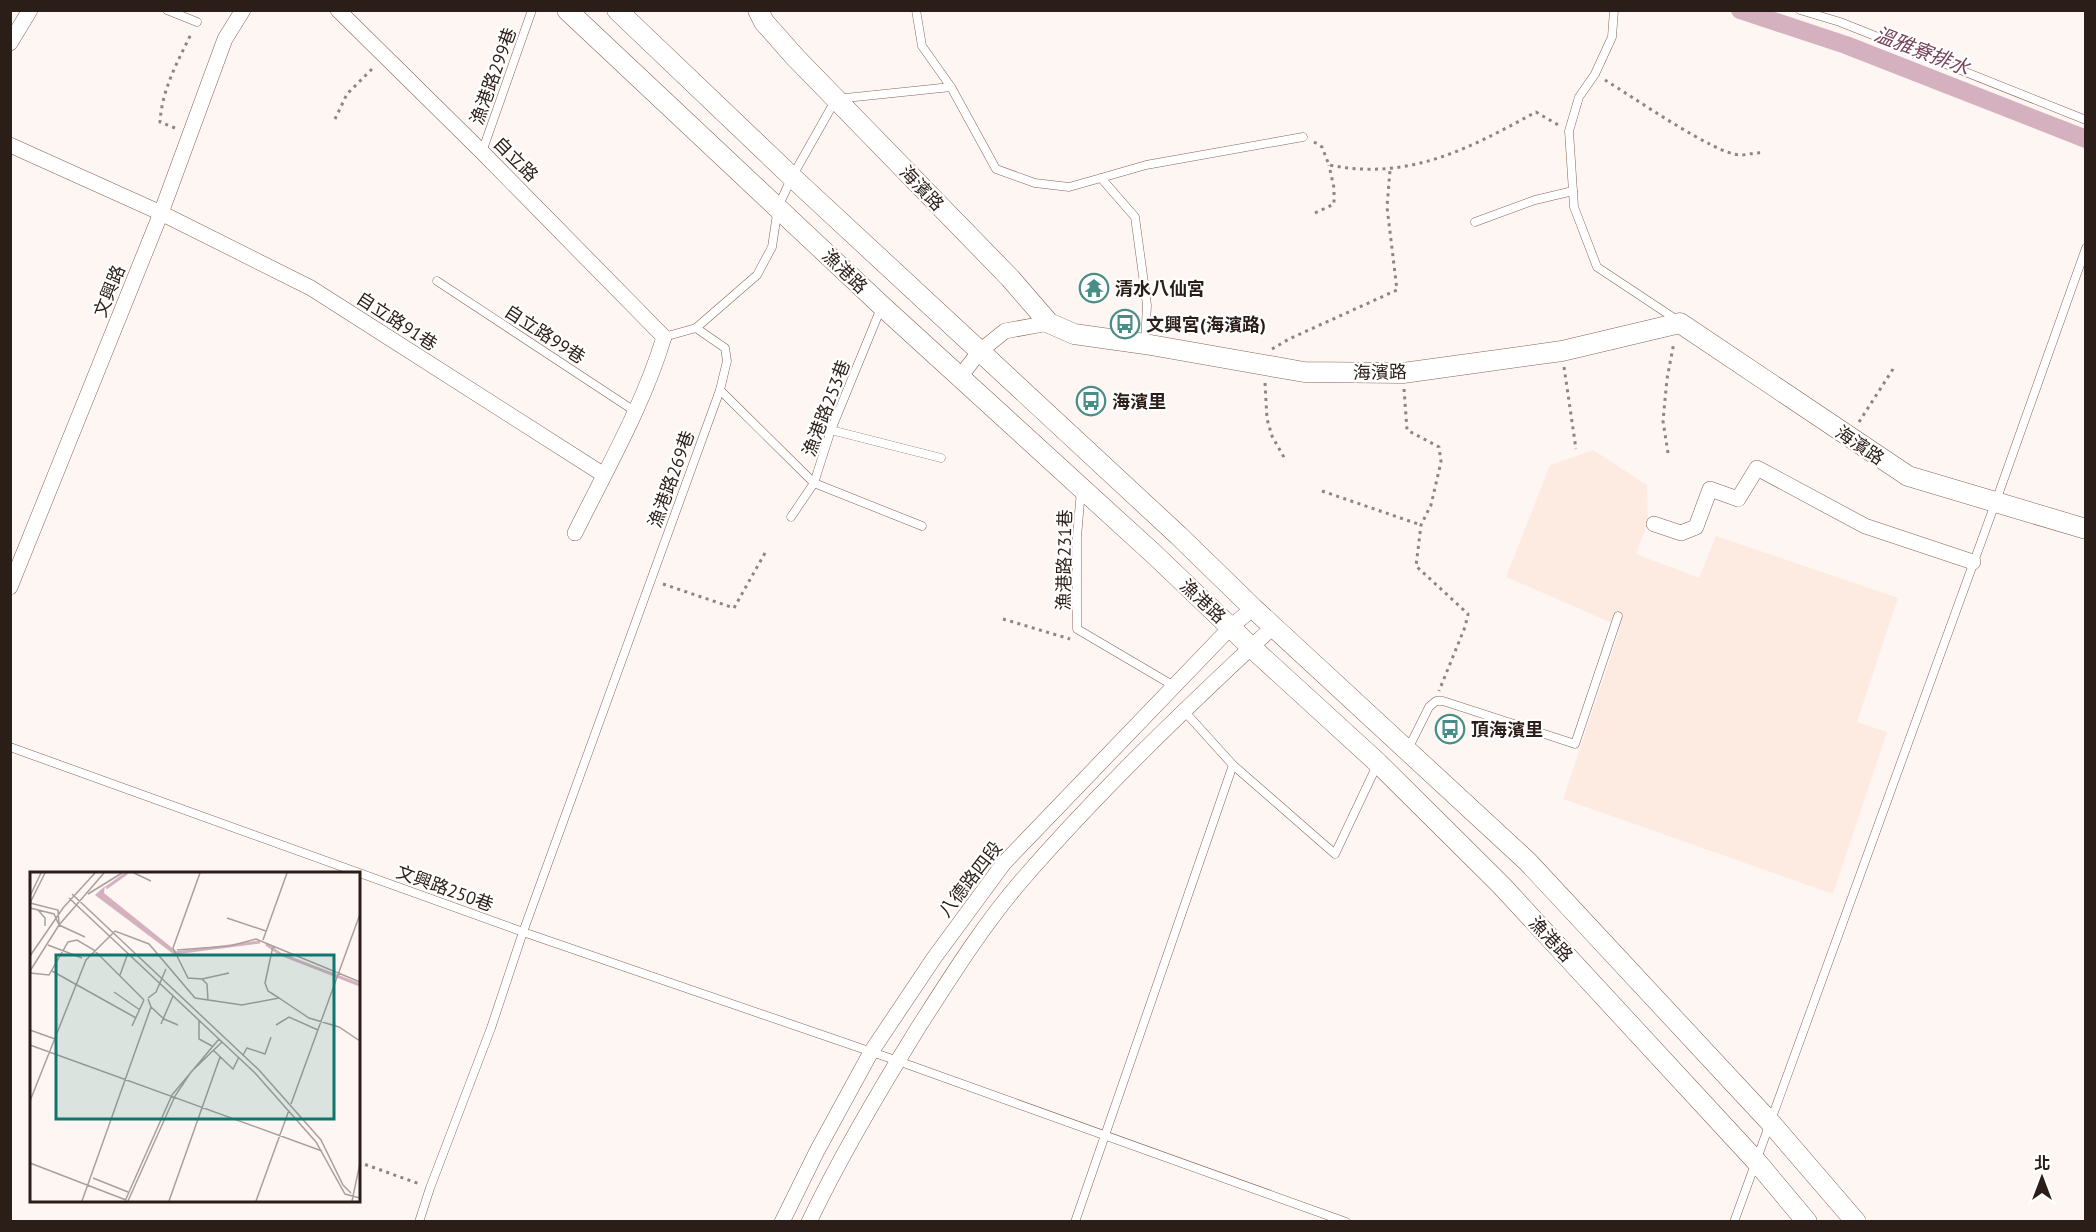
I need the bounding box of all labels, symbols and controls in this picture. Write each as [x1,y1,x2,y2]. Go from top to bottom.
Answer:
water label: 溫雅寮排水 [1871,21,1974,81]
street label: 漁港路299巷 [465,24,521,128]
street label: 自立路 [489,132,543,186]
street label: 海濱路 [895,161,949,215]
street label: 漁港路 [818,244,872,298]
street label: 文興路 [88,262,130,320]
temple icon: 清水八仙宮 [1078,272,1110,304]
place label: 清水八仙宮 [1115,277,1205,300]
street label: 自立路91巷 [352,286,442,356]
street label: 自立路99巷 [500,299,590,369]
bus stop icon: 文興宮(海濱路) [1109,308,1141,340]
place label: 文興宮(海濱路) [1146,313,1266,336]
street label: 漁港路253巷 [797,357,855,459]
street label: 海濱路 [1353,360,1407,384]
bus stop icon: 海濱里 [1075,385,1107,417]
place label: 海濱里 [1112,390,1166,413]
street label: 海濱路 [1831,420,1889,470]
street label: 漁港路269巷 [643,427,699,531]
street label: 漁港路231巷 [1052,509,1076,611]
street label: 漁港路 [1175,574,1231,628]
bus stop icon: 頂海濱里 [1434,713,1466,745]
place label: 頂海濱里 [1471,718,1543,741]
street label: 八德路四段 [933,836,1007,922]
street label: 文興路250巷 [393,860,497,916]
inset map [30,872,360,1202]
street label: 漁港路 [1524,911,1578,967]
north arrow [2012,1148,2072,1208]
text: 北 [2034,1153,2050,1173]

